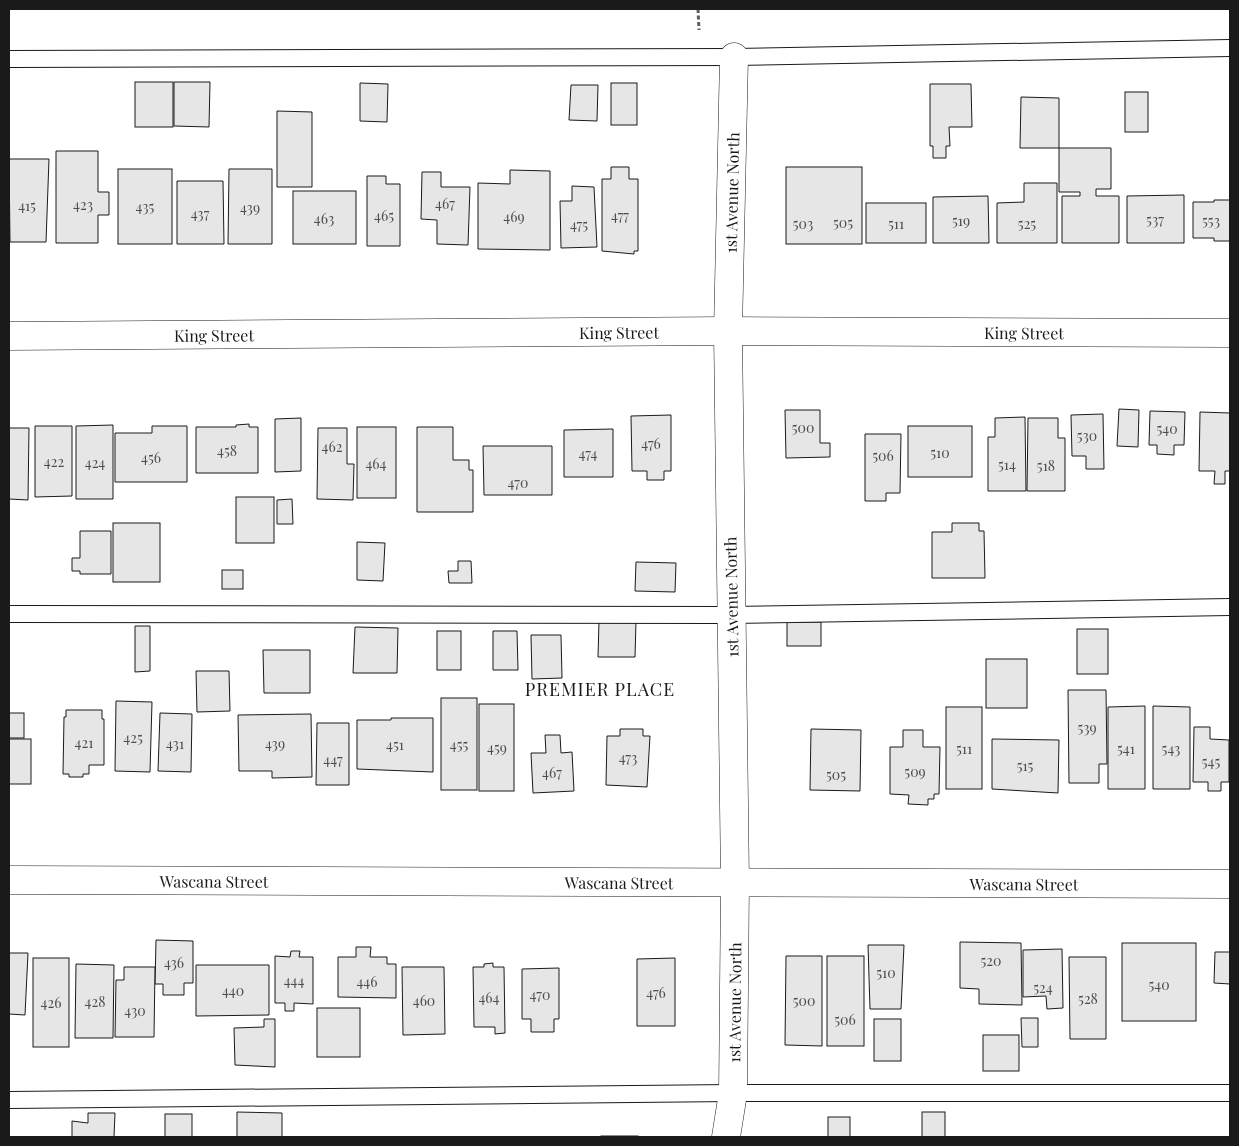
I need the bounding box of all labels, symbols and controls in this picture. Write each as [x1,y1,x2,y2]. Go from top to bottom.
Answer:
street label: 1st Avenue North [719,131,743,253]
house number: 467 [435,194,455,213]
house number: 423 [73,195,93,214]
house number: 415 [18,196,36,215]
house number: 435 [136,197,155,216]
house number: 439 [240,198,260,217]
house number: 437 [191,204,210,223]
house number: 465 [374,206,394,225]
house number: 477 [611,206,629,225]
house number: 469 [503,207,525,226]
house number: 463 [314,209,334,228]
house number: 537 [1146,210,1164,229]
house number: 519 [952,211,970,230]
house number: 553 [1202,211,1220,230]
house number: 505 [833,213,853,232]
house number: 503 [793,214,813,233]
house number: 511 [888,214,904,233]
house number: 525 [1018,214,1036,233]
house number: 475 [570,215,588,234]
street label: King Street [579,321,659,343]
street label: King Street [984,322,1064,343]
street label: King Street [174,324,254,345]
house number: 500 [792,418,814,437]
house number: 540 [1156,419,1178,438]
house number: 530 [1077,426,1097,445]
house number: 476 [641,434,661,453]
house number: 462 [322,437,343,456]
house number: 458 [217,441,237,460]
house number: 510 [930,443,950,462]
house number: 474 [579,444,598,463]
house number: 506 [872,446,894,465]
house number: 456 [141,448,161,467]
house number: 422 [44,452,64,471]
house number: 424 [85,453,105,472]
house number: 464 [365,454,387,473]
house number: 514 [998,455,1016,474]
house number: 518 [1037,456,1055,475]
house number: 470 [508,473,528,492]
street label: 1st Avenue North [719,536,743,658]
district label: PREMIER PLACE [525,677,675,701]
house number: 539 [1077,718,1097,737]
house number: 425 [123,728,143,747]
house number: 421 [75,733,93,752]
house number: 431 [166,734,184,753]
house number: 439 [265,734,285,753]
house number: 451 [386,735,404,754]
house number: 455 [450,735,468,754]
house number: 459 [487,738,507,757]
house number: 511 [956,739,972,758]
house number: 541 [1117,739,1135,758]
house number: 543 [1162,739,1180,758]
house number: 473 [619,748,637,767]
house number: 447 [323,750,343,769]
house number: 545 [1202,752,1220,771]
house number: 515 [1017,756,1034,775]
house number: 509 [904,762,926,781]
house number: 467 [542,763,562,782]
house number: 505 [826,765,846,784]
street label: Wascana Street [159,870,269,891]
street label: Wascana Street [564,871,674,893]
street label: Wascana Street [969,873,1079,894]
street label: 1st Avenue North [723,941,745,1063]
house number: 520 [981,951,1001,970]
house number: 436 [164,953,184,972]
house number: 510 [876,963,896,982]
house number: 444 [284,971,304,990]
house number: 446 [356,972,378,991]
house number: 540 [1148,975,1170,994]
house number: 524 [1033,978,1053,997]
house number: 440 [222,981,244,1000]
house number: 476 [646,983,666,1002]
house number: 470 [530,985,550,1004]
house number: 464 [478,988,500,1007]
house number: 528 [1078,989,1098,1008]
house number: 460 [413,991,435,1010]
house number: 500 [793,991,815,1010]
house number: 428 [85,992,105,1011]
house number: 426 [41,993,61,1012]
house number: 430 [124,1001,146,1020]
house number: 506 [834,1010,856,1029]

